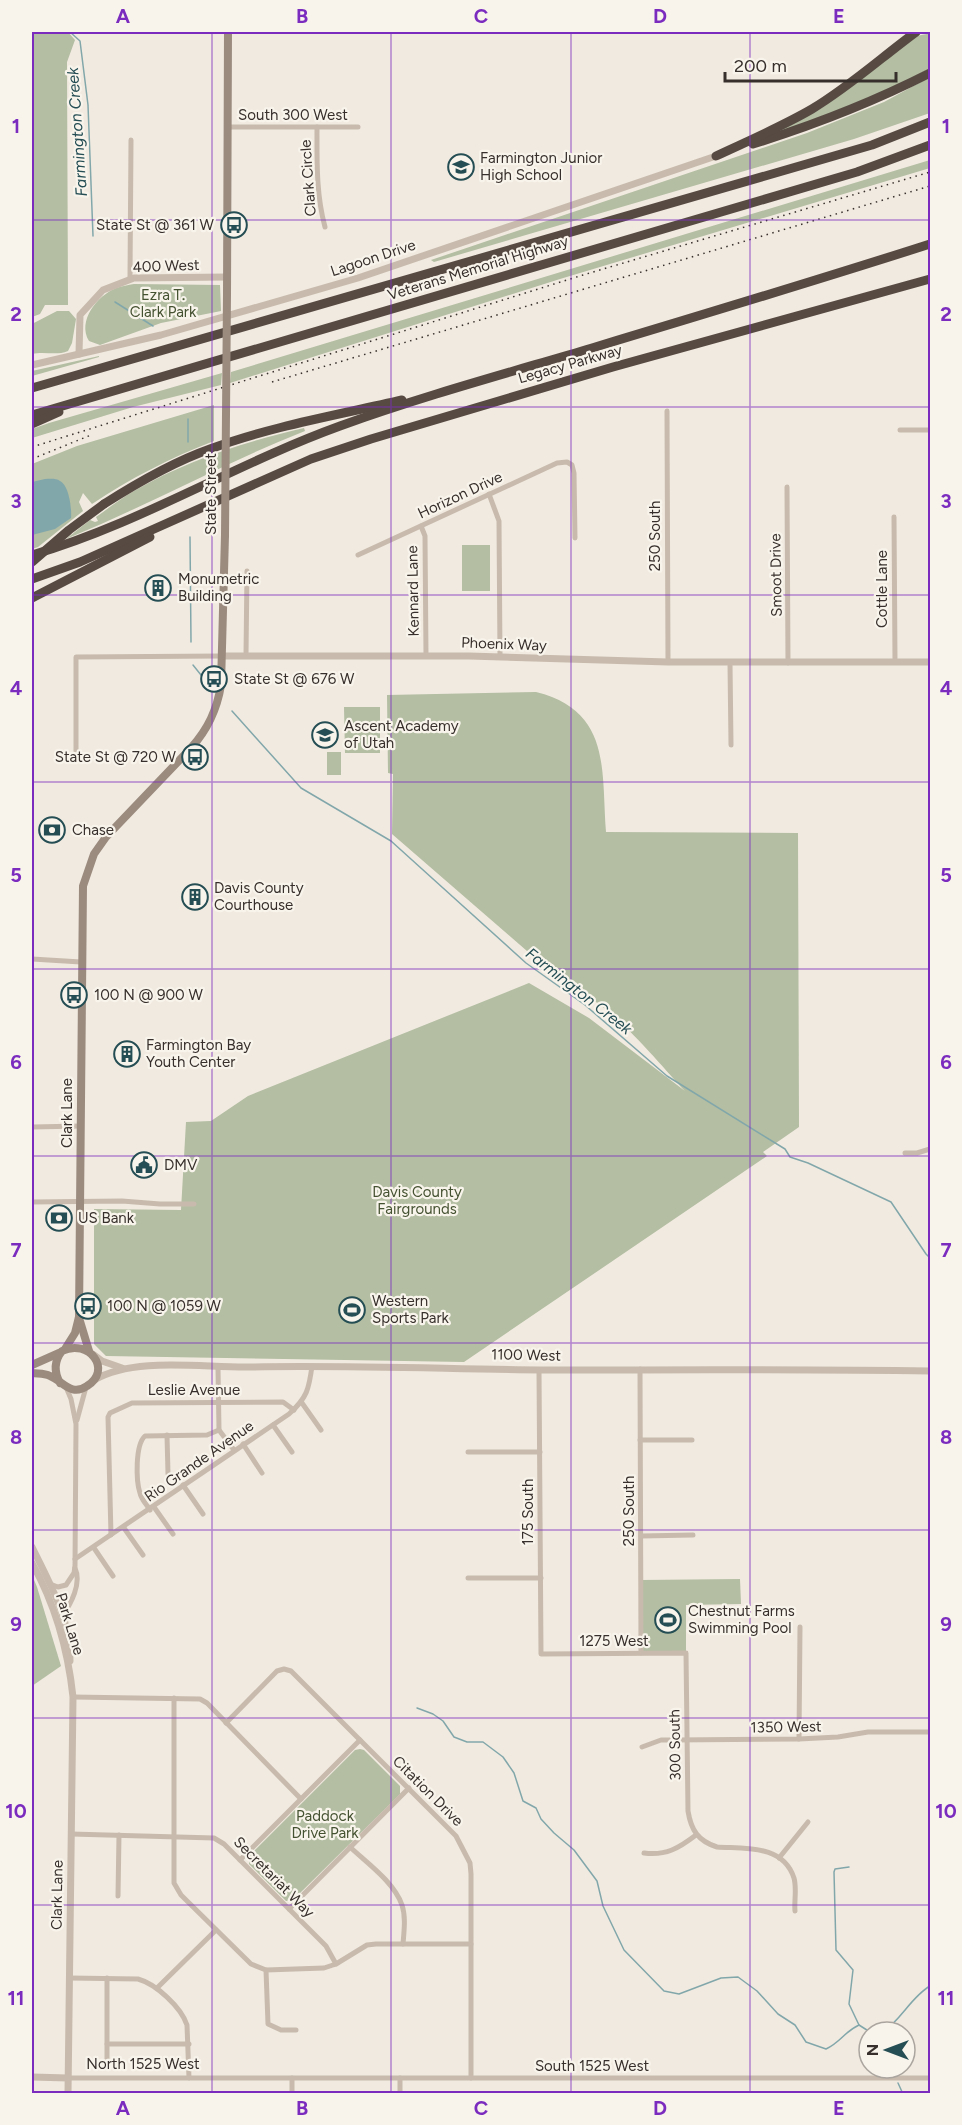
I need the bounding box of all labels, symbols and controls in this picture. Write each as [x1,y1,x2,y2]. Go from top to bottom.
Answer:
text: A [116,4,131,28]
text: B [296,4,308,28]
text: C [474,4,488,28]
text: D [653,4,667,28]
text: E [833,4,845,28]
scale bar [725,45,896,83]
text: 200 m [734,55,787,77]
water label: Farmington Creek [63,65,91,197]
street label: South 300 West [238,106,348,124]
text: 1 [12,114,20,138]
text: 1 [942,114,950,138]
street label: Clark Circle [296,139,320,217]
place label: Farmington Junior High School [480,149,602,184]
school or university icon: Farmington Junior High School [446,152,476,182]
bus stop icon: State St @ 361 W [219,210,249,240]
place label: State St @ 361 W [96,216,215,234]
street label: Veterans Memorial Highway [385,232,571,304]
street label: Lagoon Drive [328,236,418,280]
street label: 400 West [132,256,200,276]
park label: Ezra T. Clark Park [130,286,197,321]
text: 2 [10,302,22,326]
text: 2 [940,302,952,326]
street label: Legacy Parkway [516,341,624,387]
street label: State Street [202,453,220,535]
street label: Horizon Drive [415,468,505,522]
text: 3 [10,489,22,513]
text: 3 [940,489,952,513]
street label: 250 South [646,501,664,571]
street label: Smoot Drive [766,533,786,617]
street label: Kennard Lane [403,545,423,637]
street label: Cottle Lane [873,550,891,628]
place label: Monumetric Building [178,570,259,605]
building icon: Monumetric Building [143,573,173,603]
street label: Phoenix Way [461,634,547,654]
bus stop icon: State St @ 676 W [199,664,229,694]
place label: State St @ 676 W [234,670,355,688]
text: 4 [10,676,23,700]
text: 4 [940,676,953,700]
place label: Ascent Academy of Utah [344,717,459,752]
school or university icon: Ascent Academy of Utah [310,720,340,750]
bus stop icon: State St @ 720 W [180,742,210,772]
place label: State St @ 720 W [55,748,177,766]
bank icon: Chase [37,815,67,845]
place label: Chase [72,821,114,839]
text: 5 [10,863,22,887]
text: 5 [940,863,952,887]
place label: Davis County Courthouse [214,879,304,914]
building icon: Davis County Courthouse [180,882,210,912]
water label: Farmington Creek [522,944,637,1039]
bus stop icon: 100 N @ 900 W [59,980,89,1010]
place label: 100 N @ 900 W [94,986,203,1004]
place label: Farmington Bay Youth Center [146,1036,251,1071]
building icon: Farmington Bay Youth Center [112,1039,142,1069]
text: 6 [10,1050,22,1074]
text: 6 [940,1050,952,1074]
street label: Clark Lane [58,1078,76,1148]
public building icon: DMV [129,1150,159,1180]
place label: DMV [164,1156,198,1174]
park label: Davis County Fairgrounds [372,1183,462,1218]
bank icon: US Bank [44,1203,74,1233]
place label: US Bank [78,1209,135,1227]
text: 7 [10,1238,22,1262]
text: 7 [940,1238,952,1262]
bus stop icon: 100 N @ 1059 W [73,1291,103,1321]
place label: Western Sports Park [372,1292,449,1327]
sports icon: Western Sports Park [337,1295,367,1325]
place label: 100 N @ 1059 W [107,1297,222,1315]
street label: 1100 West [491,1345,561,1365]
street label: Leslie Avenue [148,1381,240,1399]
street label: Rio Grande Avenue [141,1417,257,1505]
text: 8 [10,1425,22,1449]
text: 8 [940,1425,952,1449]
street label: 250 South [620,1476,638,1546]
street label: 175 South [519,1479,537,1545]
street label: Park Lane [52,1591,88,1657]
place label: Chestnut Farms Swimming Pool [688,1602,795,1637]
sports icon: Chestnut Farms Swimming Pool [653,1605,683,1635]
text: 9 [10,1612,22,1636]
text: 9 [940,1612,952,1636]
street label: 1275 West [579,1632,649,1650]
street label: 300 South [665,1709,685,1781]
street label: 1350 West [750,1717,822,1737]
street label: Citation Drive [389,1752,467,1830]
text: 10 [5,1799,27,1823]
text: 10 [935,1799,957,1823]
park label: Paddock Drive Park [292,1807,359,1842]
street label: Secretariat Way [230,1833,318,1921]
street label: Clark Lane [47,1860,67,1930]
text: 11 [8,1986,24,2010]
text: 11 [938,1986,954,2010]
north arrow [857,2020,917,2080]
text: N [863,2044,882,2056]
street label: North 1525 West [86,2055,200,2073]
street label: South 1525 West [535,2057,649,2075]
text: A [116,2096,131,2120]
text: B [296,2096,308,2120]
text: C [474,2096,488,2120]
text: D [653,2096,667,2120]
text: E [833,2096,845,2120]

